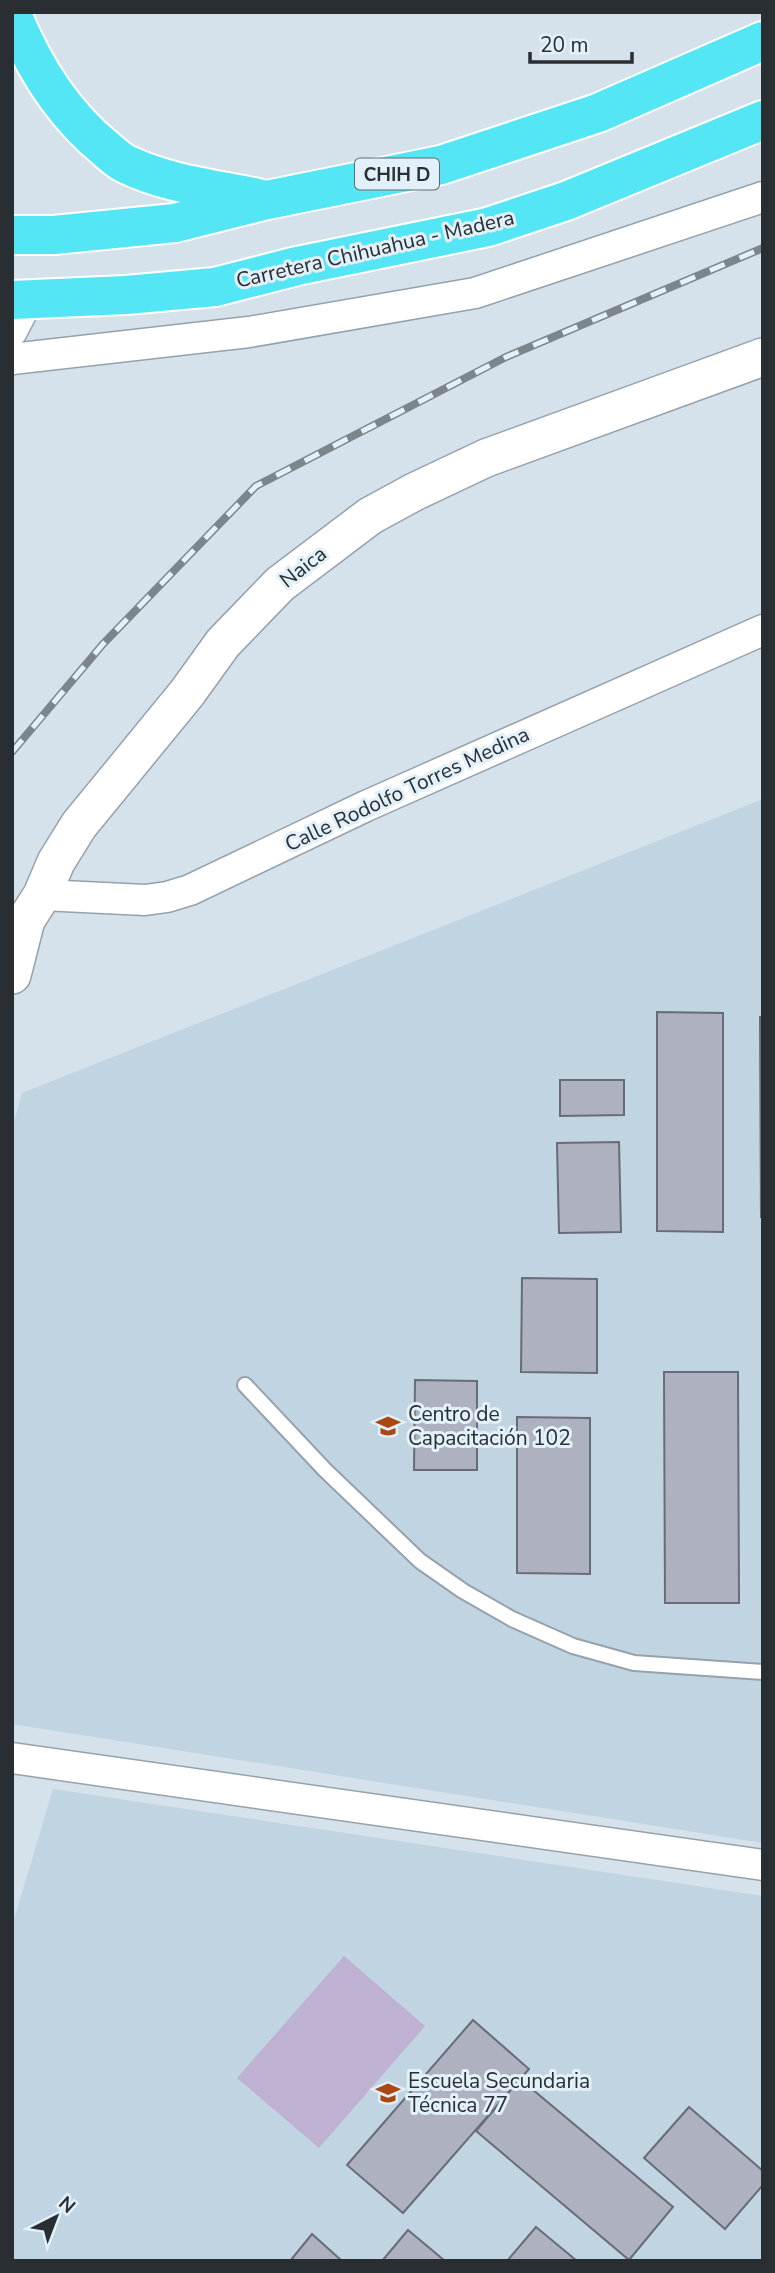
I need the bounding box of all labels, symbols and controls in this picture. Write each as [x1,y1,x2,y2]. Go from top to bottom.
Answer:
scale bar [530,21,632,65]
text: 20 m [540,31,589,59]
road number: CHIH D [355,158,439,190]
street label: Carretera Chihuahua - Madera [233,203,517,295]
street label: Naica [274,540,332,594]
street label: Calle Rodolfo Torres Medina [280,720,534,858]
place label: Centro de Capacitación 102 [408,1400,571,1452]
school or university icon: Centro de Capacitación 102 [374,1412,402,1440]
place label: Escuela Secundaria Técnica 77 [408,2067,590,2119]
school or university icon: Escuela Secundaria Técnica 77 [374,2079,402,2107]
north arrow [21,2182,91,2252]
text: N [53,2191,81,2220]

